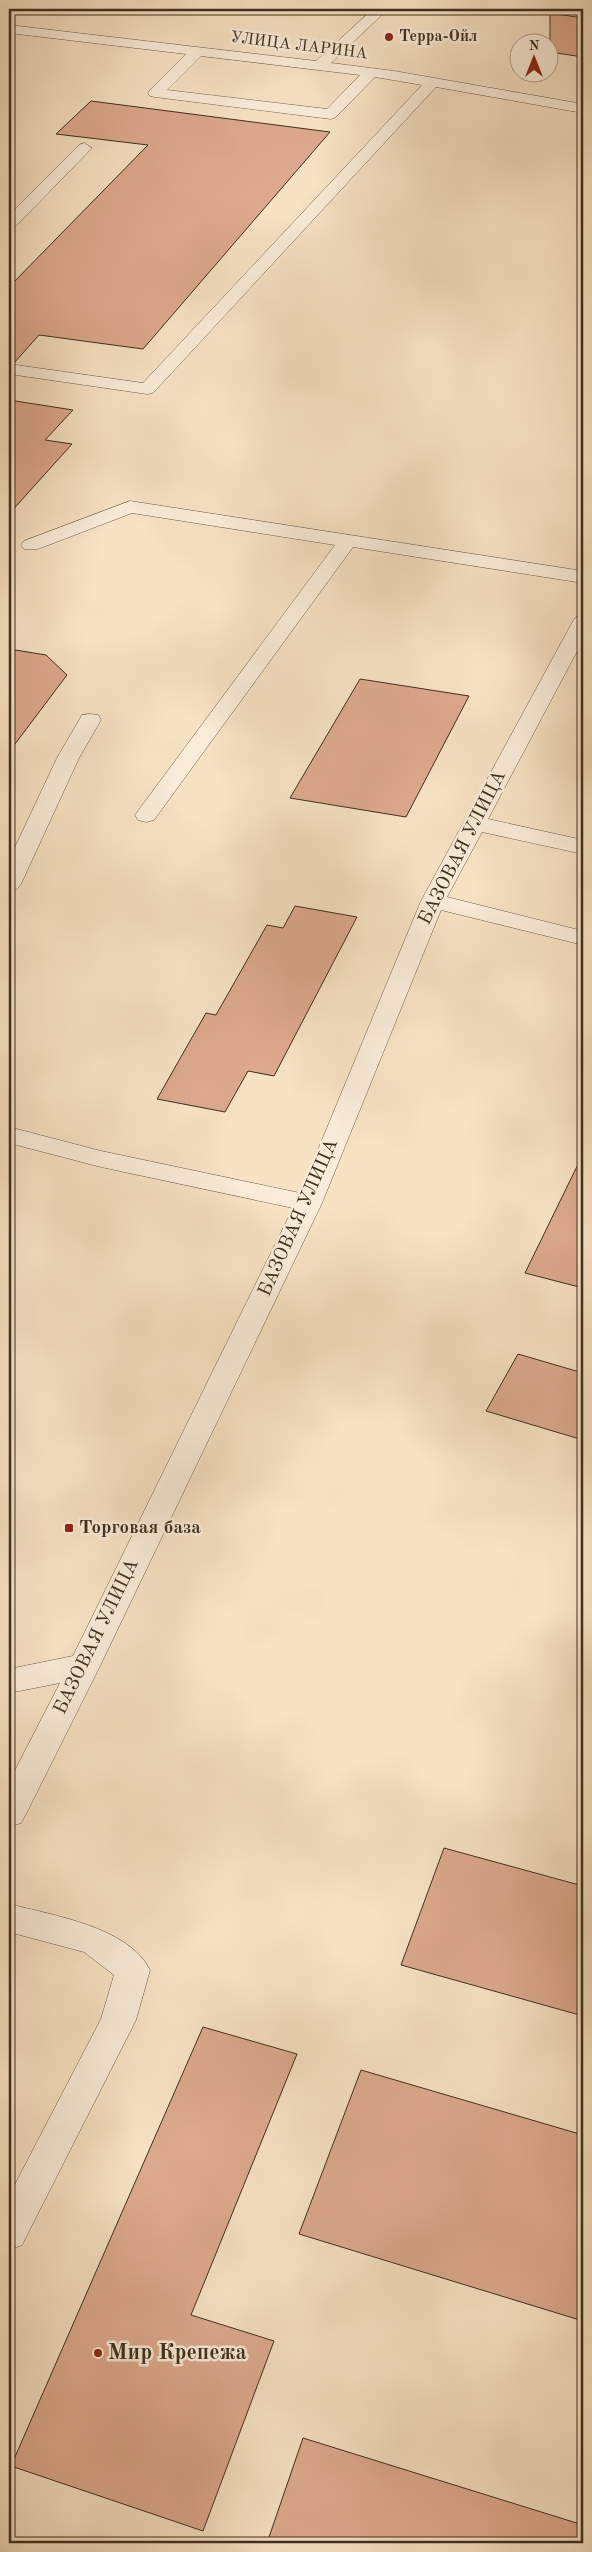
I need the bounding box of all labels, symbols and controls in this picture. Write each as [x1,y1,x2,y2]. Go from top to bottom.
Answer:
place label: Терра-Ойл [399,29,477,45]
street label: УЛИЦА ЛАРИНА [230,30,368,62]
marker: Терра-Ойл [383,31,395,43]
north arrow [510,32,560,82]
text: N [529,39,540,53]
street label: БАЗОВАЯ УЛИЦА [416,767,510,928]
street label: БАЗОВАЯ УЛИЦА [256,1136,343,1300]
place label: Торговая база [79,1519,201,1538]
marker: Торговая база [63,1522,75,1534]
street label: БАЗОВАЯ УЛИЦА [51,1556,143,1718]
place label: Мир Крепежа [108,2342,247,2364]
marker: Мир Крепежа [92,2347,104,2359]

